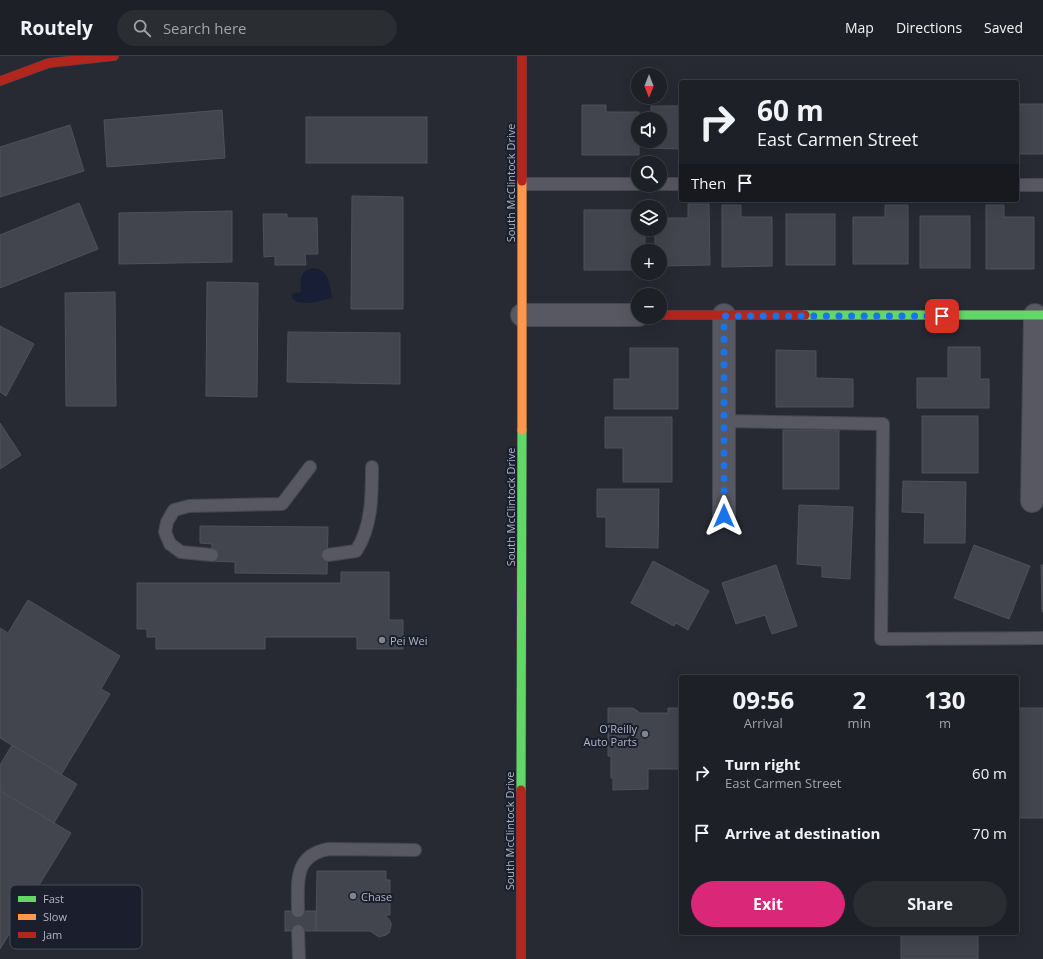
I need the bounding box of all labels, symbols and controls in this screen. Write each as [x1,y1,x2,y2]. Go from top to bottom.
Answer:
search box [117,10,397,46]
text: Routely [20,15,93,41]
icon: search [131,17,153,39]
text: Search here [163,18,246,38]
text: Map [845,18,874,37]
text: Directions [896,18,962,37]
text: Saved [984,18,1023,37]
north arrow [631,68,667,104]
map controls [631,68,667,324]
text: 60 m [757,91,824,129]
icon: right [691,96,743,148]
button: sound [631,112,667,148]
street label: South McClintock Drive [503,124,518,242]
text: East Carmen Street [757,127,918,151]
button: search [631,156,667,192]
icon: arrive [734,172,756,194]
text: Then [691,173,726,193]
button: layers [631,200,667,236]
button: + [631,244,667,280]
button: − [631,288,667,324]
pin [925,299,959,333]
icon: arrive [931,305,953,327]
street label: South McClintock Drive [503,448,518,566]
position arrow [703,495,745,537]
place label: Pei Wei [390,633,428,648]
marker: Pei Wei [377,635,387,645]
text: 09:56 [732,683,794,716]
text: 2 [852,683,866,716]
text: 130 [924,683,966,716]
text: Arrival [744,714,783,732]
text: min [848,714,871,732]
text: m [939,714,951,732]
place label: O'Reilly Auto Parts [584,721,637,749]
marker: O'Reilly Auto Parts [640,729,650,739]
text: Turn right [725,754,800,774]
icon: right [691,762,713,784]
text: 60 m [972,763,1007,783]
street label: South McClintock Drive [502,772,517,890]
text: East Carmen Street [725,774,841,792]
icon: arrive [691,822,713,844]
text: Arrive at destination [725,823,880,843]
text: 70 m [972,823,1007,843]
button: Exit [691,881,845,927]
button: Share [853,881,1007,927]
legend [10,885,142,949]
place label: Chase [361,889,392,904]
text: Fast [43,891,64,906]
marker: Chase [348,891,358,901]
text: Slow [43,909,67,924]
text: Jam [42,927,62,942]

